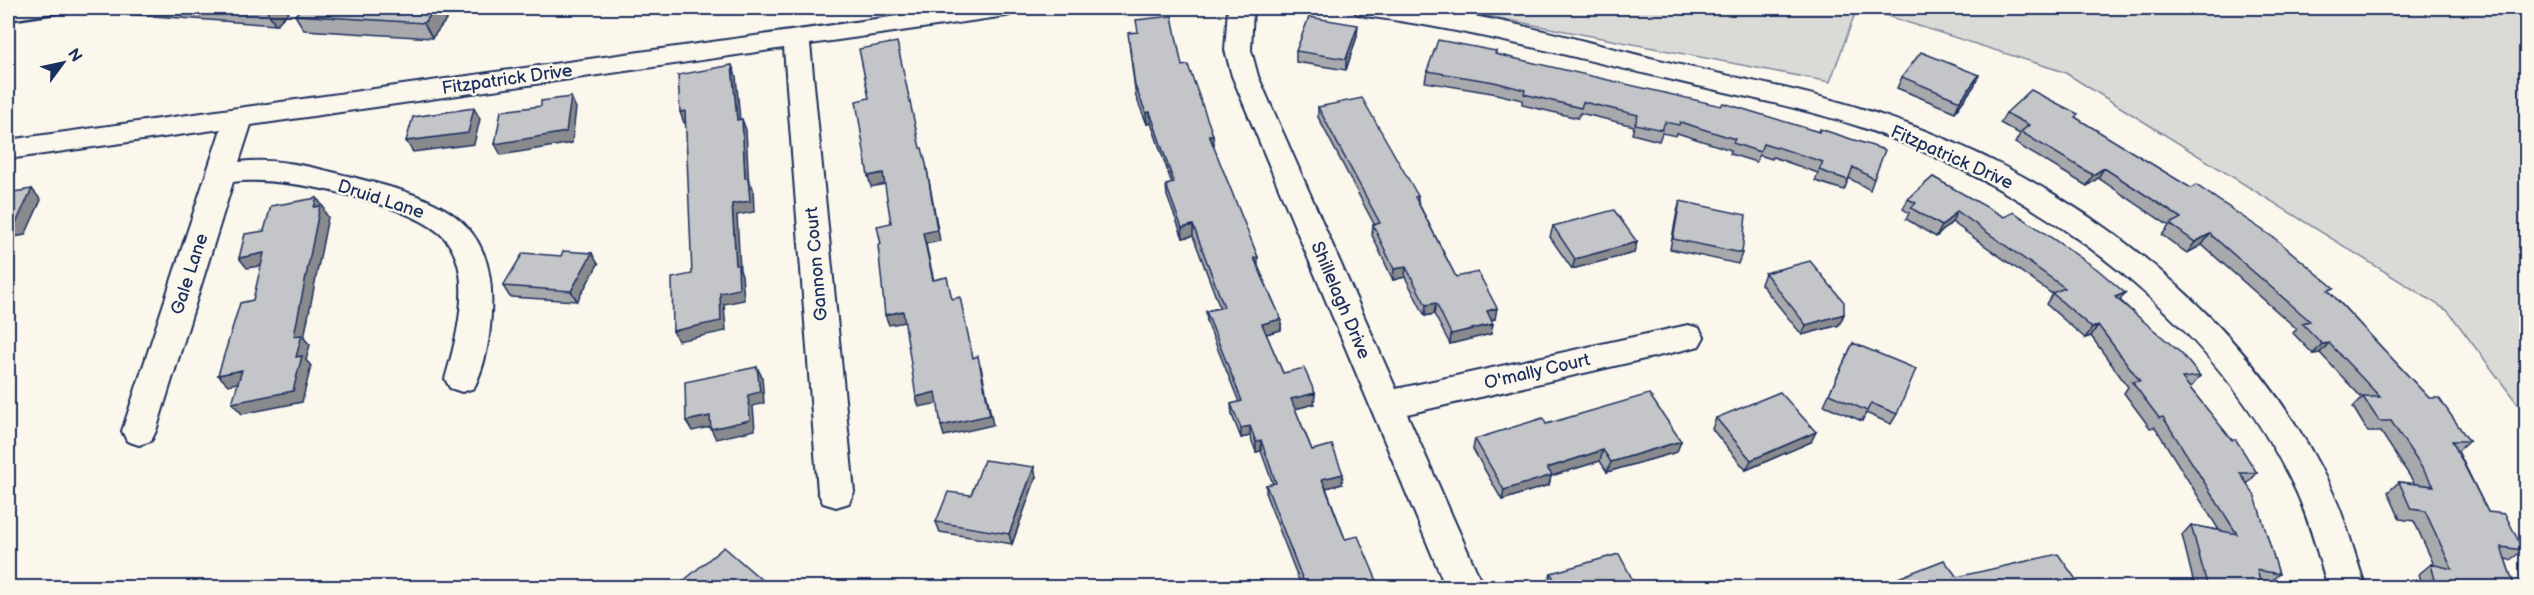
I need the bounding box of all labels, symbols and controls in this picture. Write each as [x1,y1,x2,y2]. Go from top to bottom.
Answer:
north arrow [33,33,93,93]
text: N [63,45,86,66]
street label: Fitzpatrick Drive [440,60,574,99]
street label: Fitzpatrick Drive [1887,121,2016,194]
street label: Druid Lane [335,176,427,223]
street label: Gannon Court [801,206,832,322]
street label: Gale Lane [167,231,213,317]
street label: Shillelagh Drive [1306,238,1375,362]
street label: O'mally Court [1482,349,1592,394]

